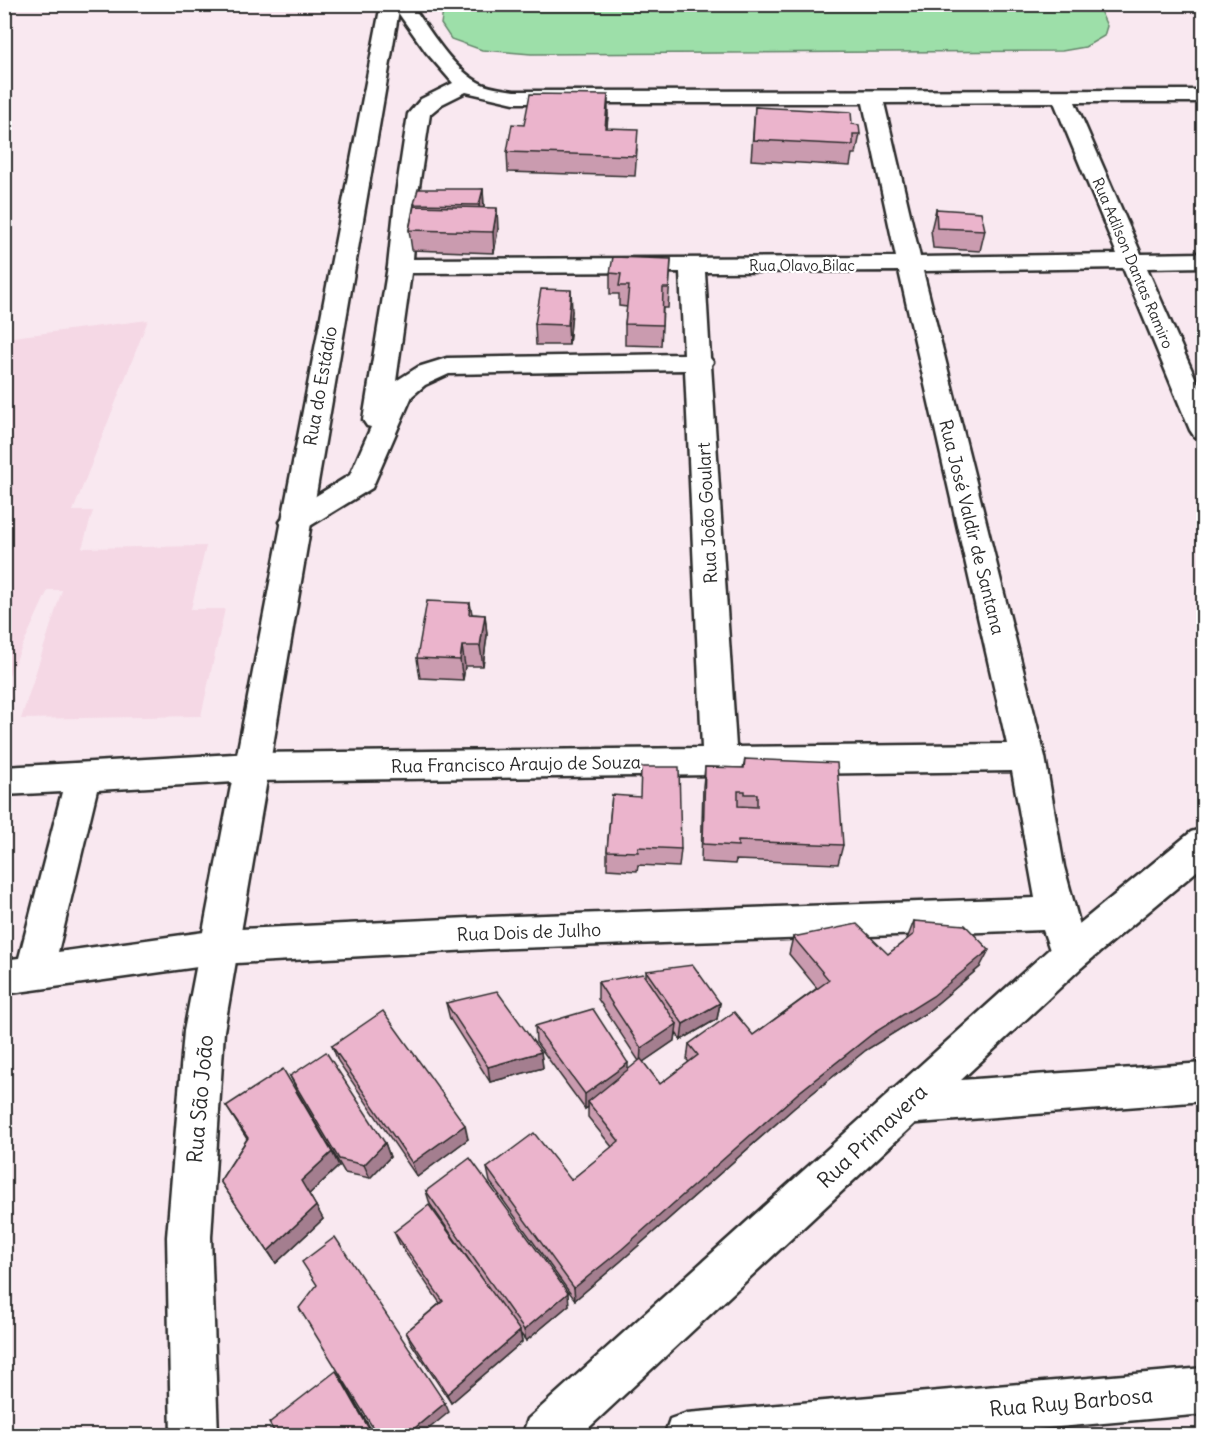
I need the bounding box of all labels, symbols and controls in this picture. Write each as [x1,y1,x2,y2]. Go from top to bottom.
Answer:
street label: Rua Adilson Dantas Ramiro [1088,175,1178,351]
street label: Rua Olavo Bilac [749,256,855,275]
street label: Rua do Estádio [298,324,342,448]
street label: Rua José Valdir de Santana [934,417,1010,637]
street label: Rua João Goulart [692,442,722,584]
street label: Rua Francisco Araujo de Souza [391,750,641,778]
street label: Rua Dois de Julho [456,918,602,946]
street label: Rua São João [181,1034,219,1164]
street label: Rua Primavera [811,1078,933,1194]
street label: Rua Ruy Barbosa [988,1381,1154,1423]

